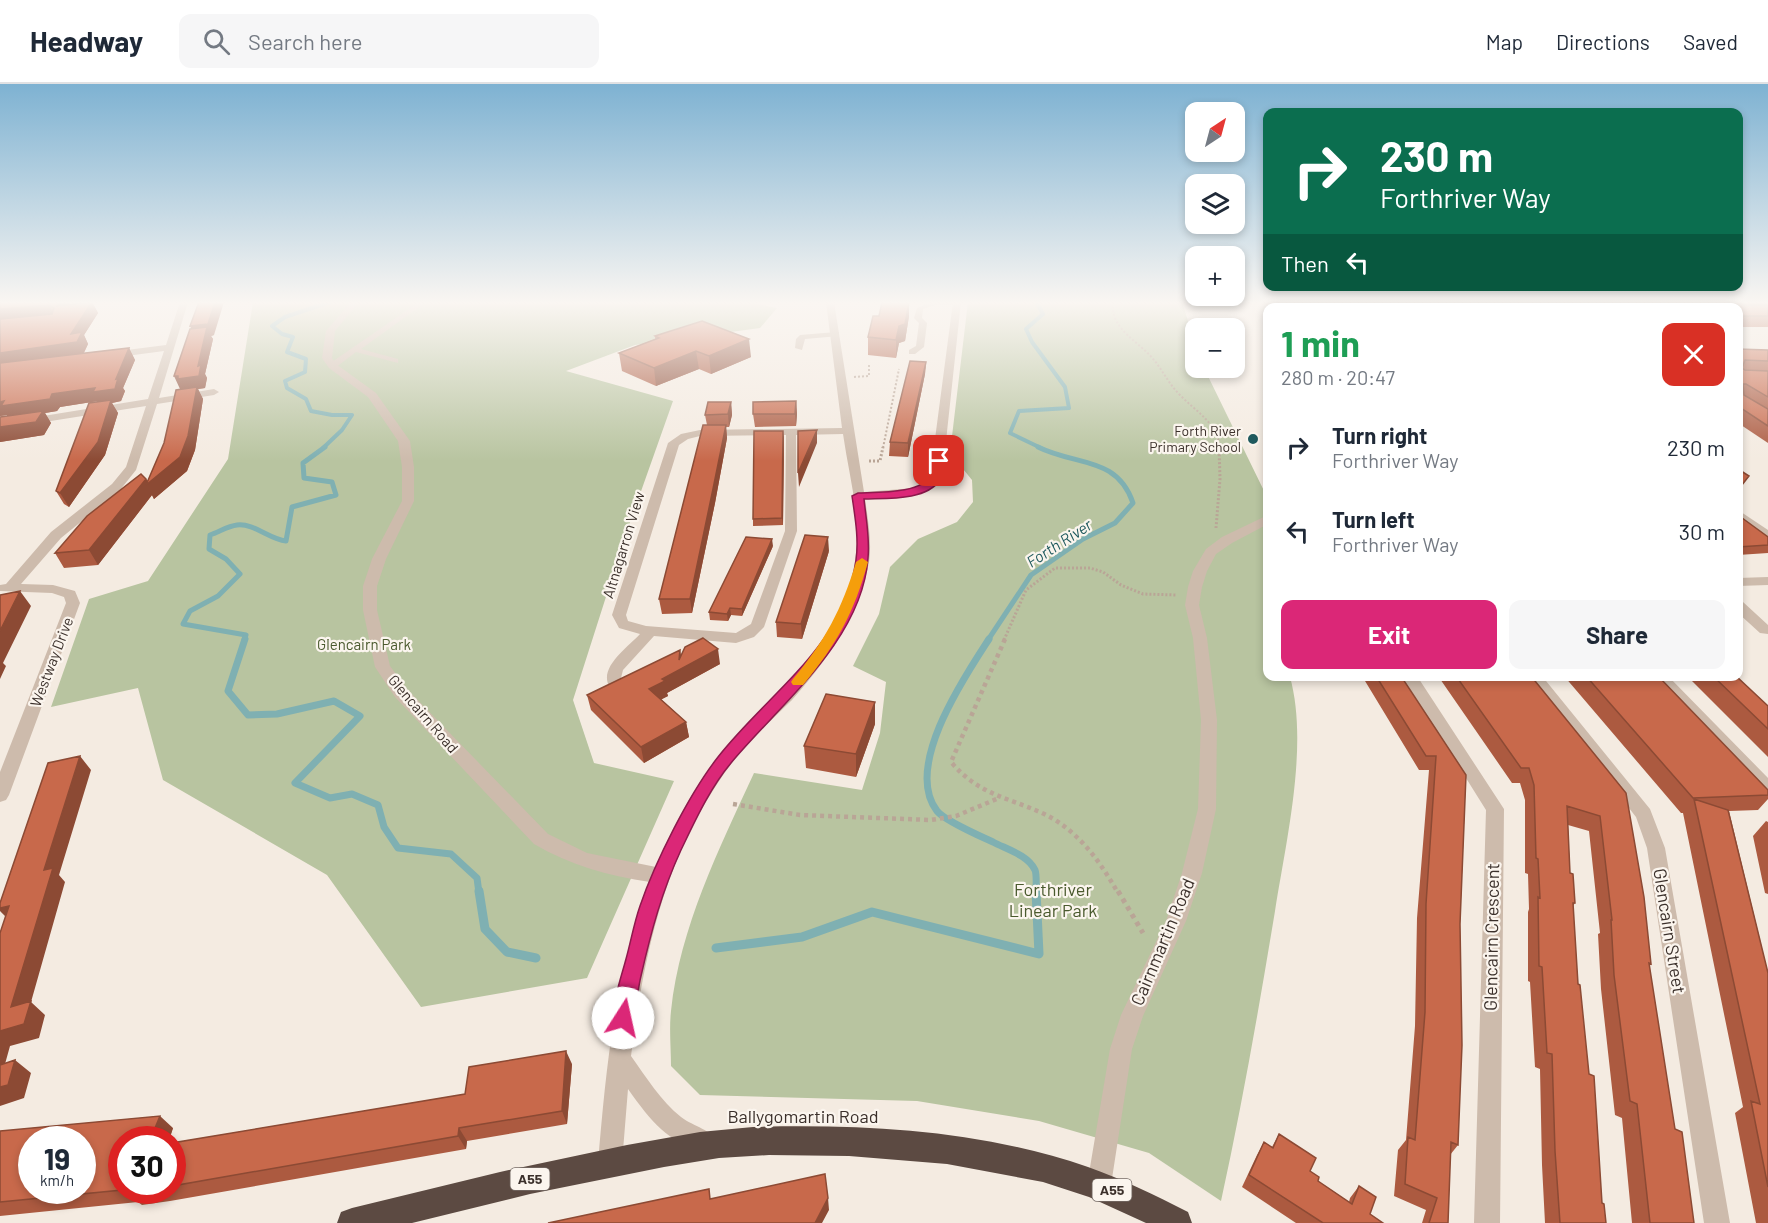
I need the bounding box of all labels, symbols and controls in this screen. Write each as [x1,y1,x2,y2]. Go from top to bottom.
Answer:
search box [179,14,599,68]
text: Headway [30,24,143,58]
icon: search [200,25,233,58]
text: Search here [248,28,362,54]
text: Map [1486,29,1523,54]
text: Directions [1556,29,1650,54]
text: Saved [1683,29,1738,54]
north arrow [1185,102,1245,162]
map controls [1185,102,1245,378]
text: 230 m [1380,130,1493,180]
icon: right [1281,132,1359,210]
button: layers [1185,174,1245,234]
text: Forthriver Way [1380,181,1551,213]
button: + [1185,246,1245,306]
icon: left [1341,246,1374,279]
text: Then [1281,250,1329,276]
button: − [1185,318,1245,378]
text: 1 min [1281,321,1360,364]
button: close [1662,323,1725,386]
text: 280 m · 20:47 [1281,365,1395,389]
place label: Forth River Primary School [1149,422,1241,455]
text: Turn right [1332,422,1427,448]
icon: right [1281,431,1314,464]
marker: Forth River Primary School [1246,432,1260,446]
text: 230 m [1667,434,1725,460]
pin [913,435,964,486]
icon: arrive [922,444,955,477]
text: Forthriver Way [1332,448,1458,472]
street label: Altnagarron View [598,489,648,600]
text: Turn left [1332,506,1415,532]
water label: Forth River [1022,514,1096,571]
icon: left [1281,515,1314,548]
text: 30 m [1679,518,1725,544]
text: Forthriver Way [1332,532,1458,556]
button: Exit [1281,600,1497,669]
button: Share [1509,600,1725,669]
street label: Westway Drive [26,614,76,709]
park label: Glencairn Park [317,635,411,653]
street label: Glencairn Road [385,671,463,756]
street label: Glencairn Crescent [1479,863,1503,1011]
street label: Glencairn Street [1649,867,1691,995]
street label: Cairnmartin Road [1125,875,1199,1008]
park label: Forthriver Linear Park [1009,878,1097,921]
position arrow [591,986,655,1050]
street label: Ballygomartin Road [727,1105,879,1127]
speed limit sign: 30 [108,1126,186,1204]
text: 19 [44,1140,70,1176]
road number: A55 [510,1168,550,1190]
text: km/h [40,1171,74,1189]
road number: A55 [1092,1179,1132,1201]

